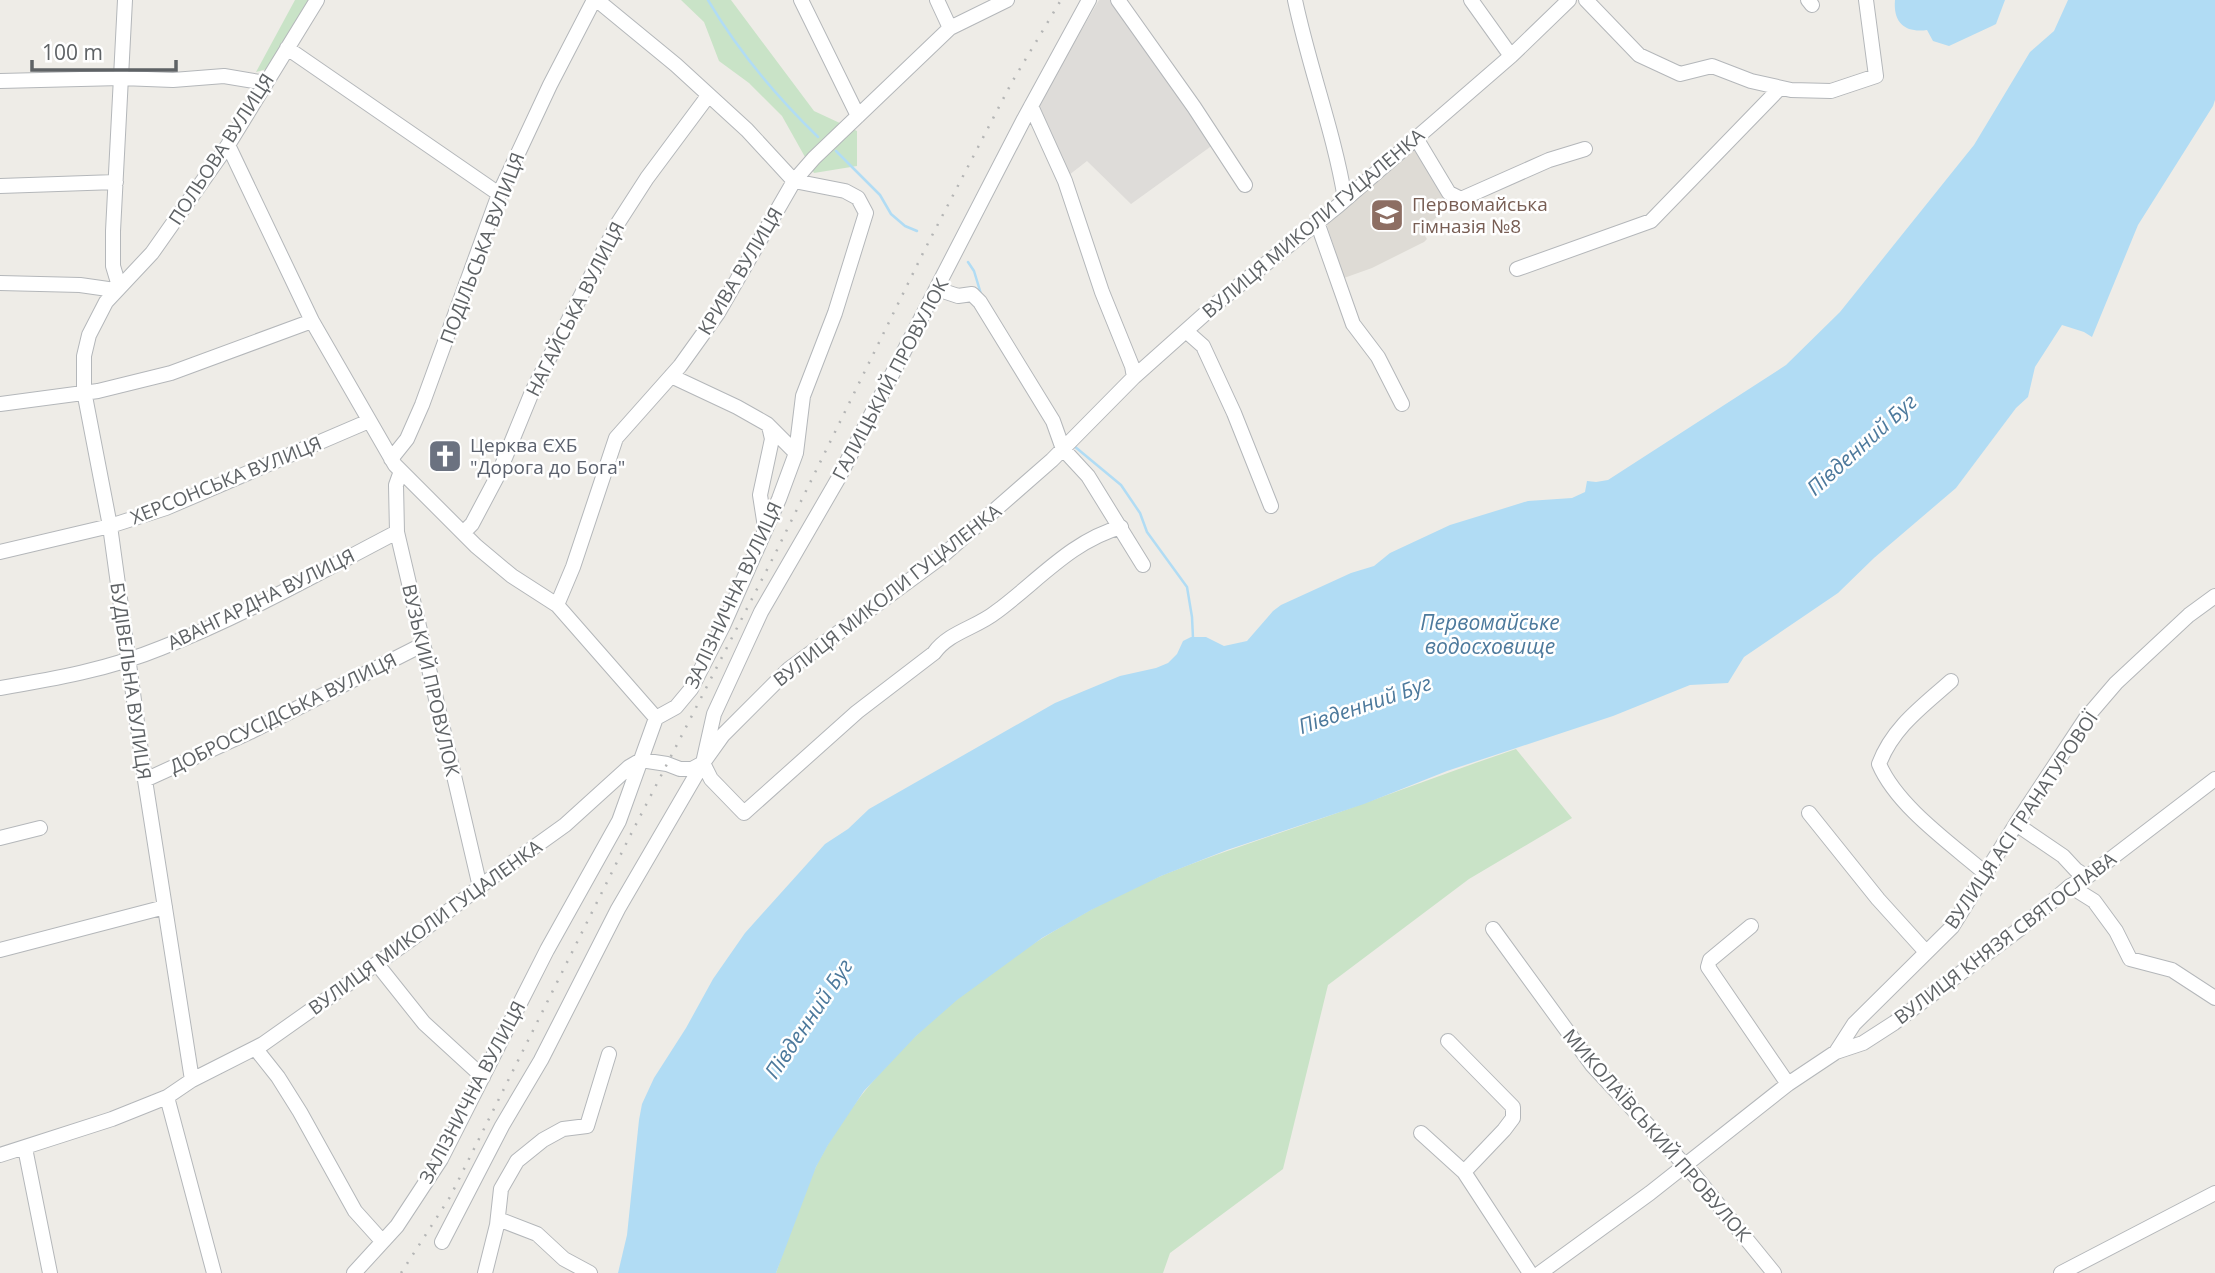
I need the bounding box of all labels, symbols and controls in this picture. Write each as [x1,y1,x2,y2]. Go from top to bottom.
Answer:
scale bar [32,28,175,72]
text: 100 m [42,38,103,66]
street label: ПОЛЬОВА ВУЛИЦЯ [162,68,280,230]
street label: ВУЛИЦЯ МИКОЛИ ГУЦАЛЕНКА [1196,122,1430,324]
street label: ПОДІЛЬСЬКА ВУЛИЦЯ [434,149,530,347]
place label: Первомайська гімназія №8 [1412,191,1548,239]
school or university icon: Первомайська гімназія №8 [1368,196,1406,234]
street label: КРИВА ВУЛИЦЯ [692,202,788,340]
street label: НАГАЙСЬКА ВУЛИЦЯ [520,217,630,401]
street label: ГАЛИЦЬКИЙ ПРОВУЛОК [826,273,954,484]
water label: Південний Буг [1800,387,1922,501]
street label: ХЕРСОНСЬКА ВУЛИЦЯ [127,430,325,530]
place label: Церква ЄХБ "Дорога до Бога" [470,432,625,480]
church icon: Церква ЄХБ "Дорога до Бога" [426,437,464,475]
street label: ЗАЛІЗНИЧНА ВУЛИЦЯ [678,497,788,693]
street label: ВУЛИЦЯ МИКОЛИ ГУЦАЛЕНКА [768,498,1006,692]
street label: АВАНГАРДНА ВУЛИЦЯ [163,542,359,656]
street label: БУДІВЕЛЬНА ВУЛИЦЯ [104,581,158,781]
street label: ВУЗЬКИЙ ПРОВУЛОК [396,581,466,779]
water label: Первомайське водосховище [1420,608,1560,660]
street label: ДОБРОСУСІДСЬКА ВУЛИЦЯ [165,647,401,779]
water label: Південний Буг [1294,668,1435,740]
street label: ВУЛИЦЯ АСІ ГРАНАТУРОВОЇ [1938,706,2104,934]
street label: ВУЛИЦЯ МИКОЛИ ГУЦАЛЕНКА [303,833,547,1021]
street label: ВУЛИЦЯ КНЯЗЯ СВЯТОСЛАВА [1889,846,2121,1030]
water label: Південний Буг [758,953,859,1084]
street label: ЗАЛІЗНИЧНА ВУЛИЦЯ [413,996,531,1188]
street label: МИКОЛАЇВСЬКИЙ ПРОВУЛОК [1557,1023,1757,1247]

